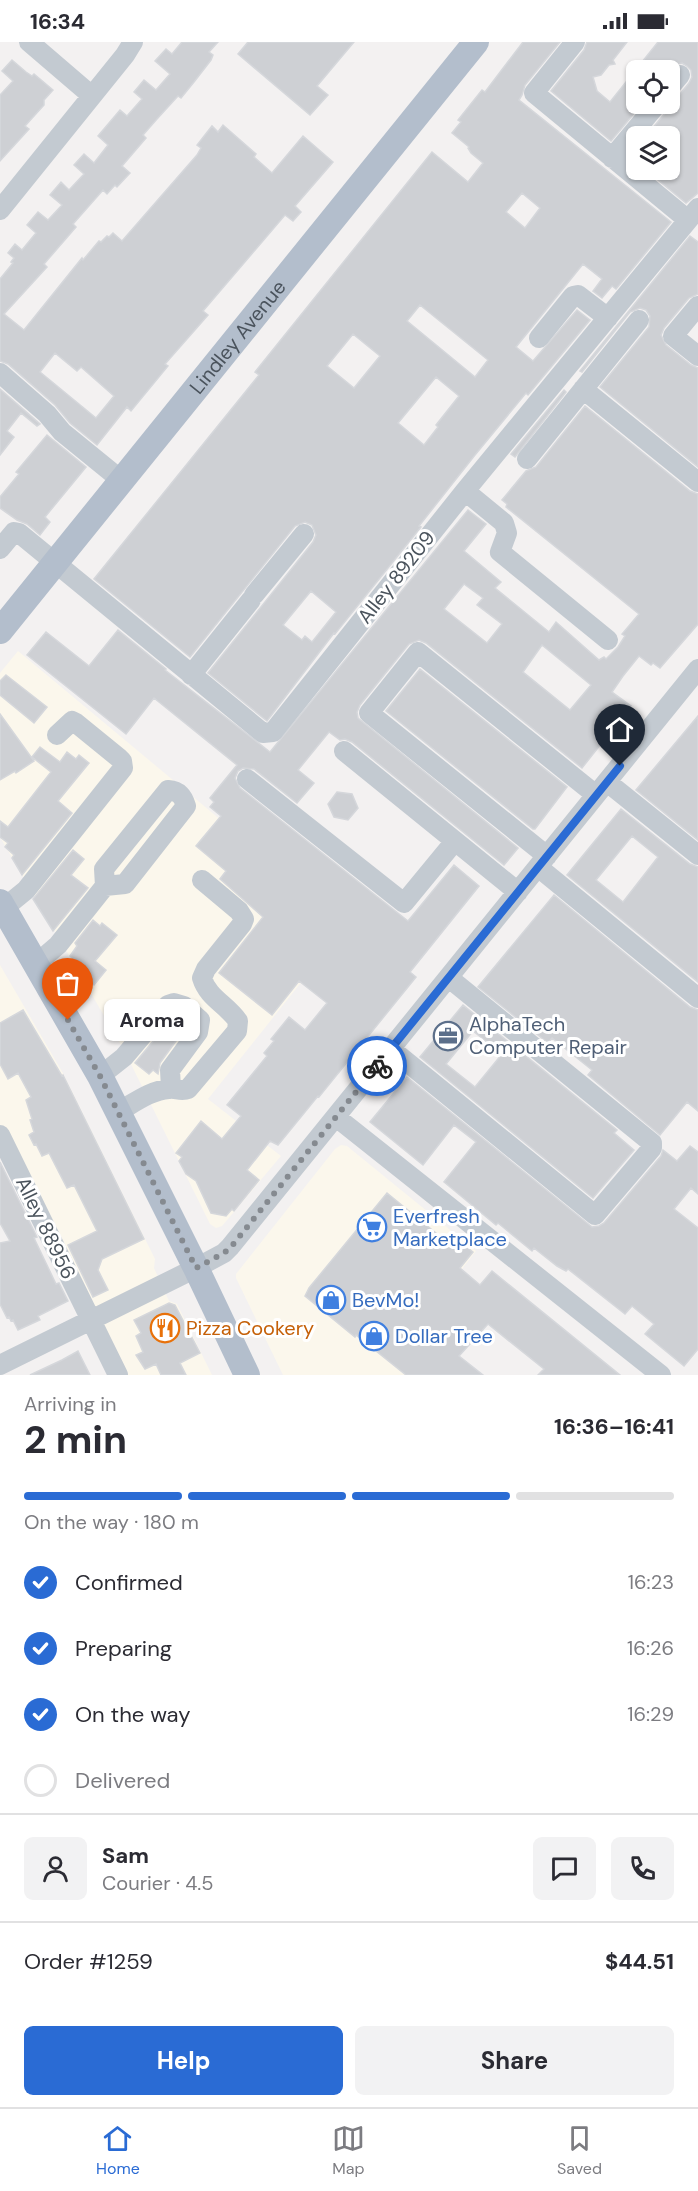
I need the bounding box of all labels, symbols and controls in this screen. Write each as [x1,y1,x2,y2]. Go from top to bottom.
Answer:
text: 16:34 [30,7,85,36]
map controls [626,60,680,180]
button: locate [626,60,680,114]
button: layers [626,126,680,180]
street label: Lindley Avenue [184,275,291,399]
street label: Alley 89209 [352,525,440,629]
pin [594,704,645,766]
icon: home [603,713,636,746]
pin [42,958,93,1020]
icon: bag [51,967,84,1000]
callout: Aroma [104,999,200,1041]
text: Aroma [120,1007,184,1033]
place label: AlphaTech Computer Repair [469,1011,627,1060]
office icon: AlphaTech Computer Repair [432,1020,464,1052]
courier [347,1036,407,1096]
icon: bike [361,1050,394,1083]
street label: Alley 88956 [10,1173,82,1283]
place label: Everfresh Marketplace [393,1203,507,1252]
supermarket icon: Everfresh Marketplace [356,1211,388,1243]
shop icon: BevMo! [315,1284,347,1316]
place label: BevMo! [352,1287,419,1313]
restaurant icon: Pizza Cookery [149,1312,181,1344]
place label: Pizza Cookery [186,1315,314,1341]
shop icon: Dollar Tree [358,1320,390,1352]
place label: Dollar Tree [395,1323,493,1349]
text: Arriving in [24,1391,116,1417]
text: 16:36–16:41 [554,1412,674,1441]
text: 2 min [24,1414,127,1465]
text: On the way · 180 m [24,1509,199,1535]
icon: check [24,1566,57,1599]
text: Confirmed [75,1568,183,1597]
text: 16:23 [628,1569,674,1595]
icon: check [24,1632,57,1665]
text: Preparing [75,1634,172,1663]
text: 16:26 [627,1635,674,1661]
icon: check [24,1698,57,1731]
text: On the way [75,1700,190,1729]
text: 16:29 [627,1701,674,1727]
text: Delivered [75,1766,170,1795]
button: person [24,1837,87,1900]
button: chat [533,1837,596,1900]
button: phone [611,1837,674,1900]
text: Sam [102,1841,149,1870]
text: Courier · 4.5 [102,1870,214,1896]
text: Order #1259 [24,1947,153,1976]
text: $44.51 [605,1947,674,1976]
button: Help [24,2026,343,2095]
button: Share [355,2026,674,2095]
tab: Home [96,2122,140,2179]
tab: Map [332,2122,365,2179]
tab: Saved [557,2122,602,2179]

